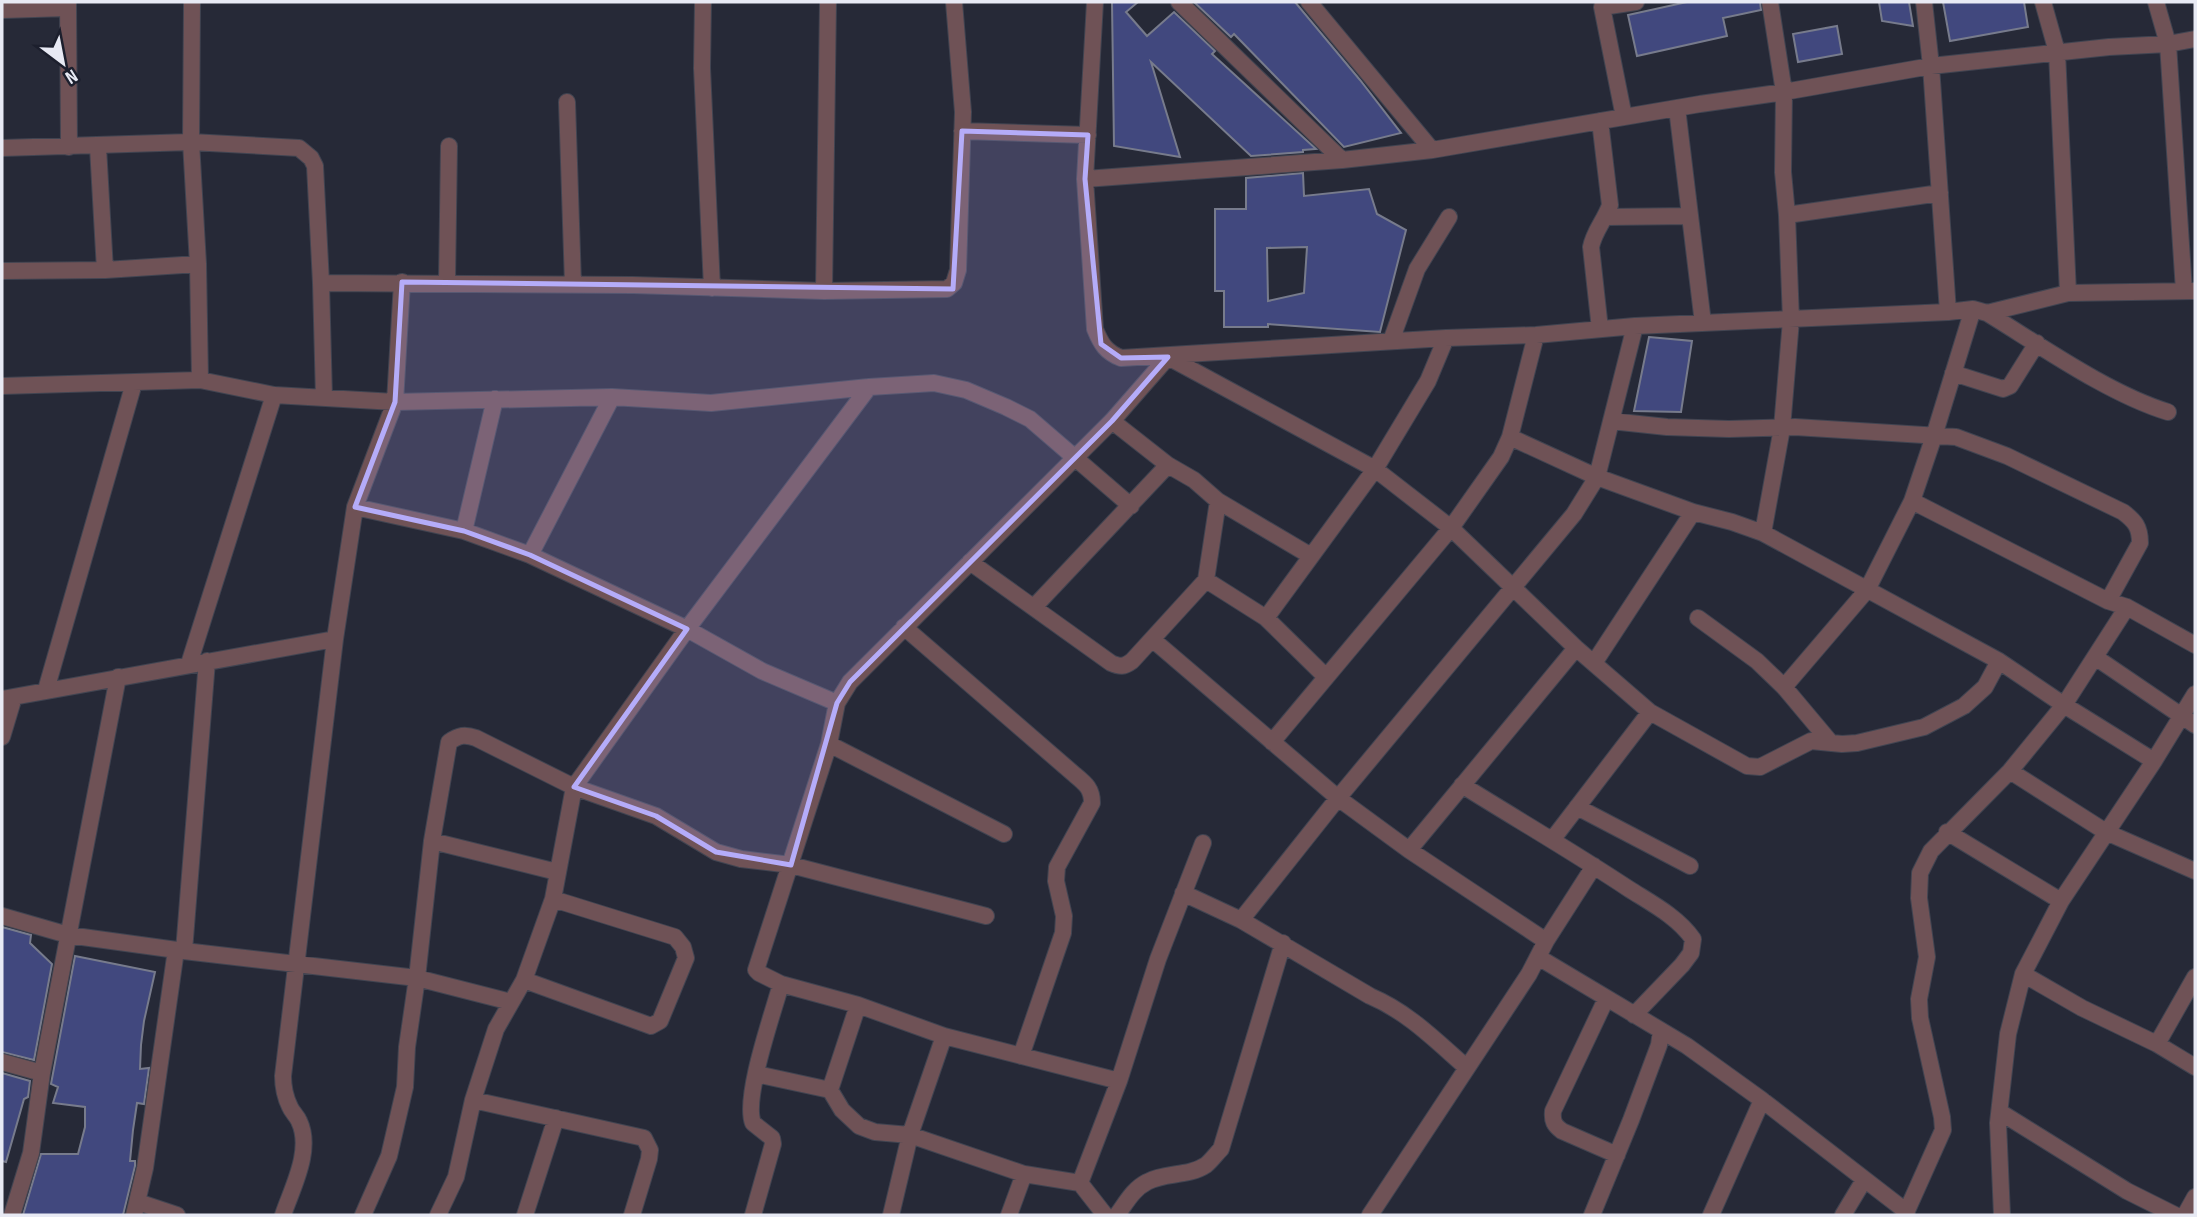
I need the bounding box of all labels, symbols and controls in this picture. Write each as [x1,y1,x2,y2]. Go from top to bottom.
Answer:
north arrow [28,28,98,98]
text: N [61,64,82,89]

